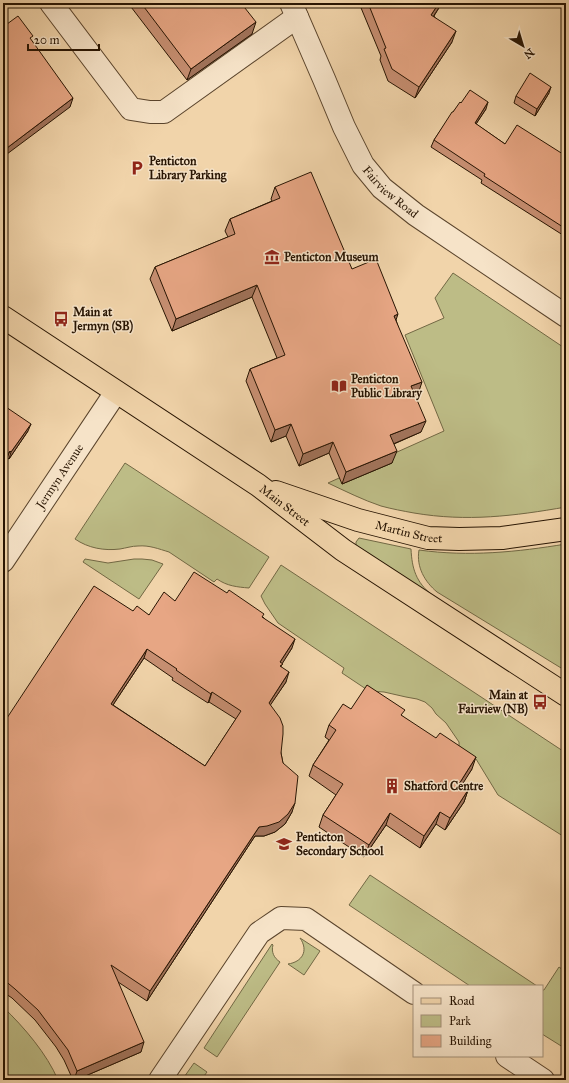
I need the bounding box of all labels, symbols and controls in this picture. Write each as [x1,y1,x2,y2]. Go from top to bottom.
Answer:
scale bar [28,26,99,52]
north arrow [503,26,543,66]
text: 20 m [34,33,60,47]
text: N [521,45,537,62]
place label: Penticton Library Parking [149,154,227,183]
parking icon: Penticton Library Parking [128,159,146,177]
street label: Fairview Road [360,163,421,221]
museum icon: Penticton Museum [263,248,281,266]
place label: Penticton Museum [284,250,379,264]
place label: Main at Jermyn (SB) [71,305,134,334]
bus stop icon: Main at Jermyn (SB) [52,310,70,328]
place label: Penticton Public Library [351,372,423,401]
library icon: Penticton Public Library [330,377,348,395]
street label: Jermyn Avenue [32,441,86,513]
street label: Main Street [257,482,313,530]
street label: Martin Street [374,518,443,545]
place label: Main at Fairview (NB) [458,688,529,717]
bus stop icon: Main at Fairview (NB) [531,693,549,711]
building icon: Shatford Centre [383,777,401,795]
place label: Shatford Centre [404,779,483,793]
place label: Penticton Secondary School [296,830,384,859]
school or university icon: Penticton Secondary School [275,835,293,853]
legend [413,985,543,1057]
text: Road [449,994,475,1008]
text: Park [449,1014,471,1028]
text: Building [449,1034,492,1049]

